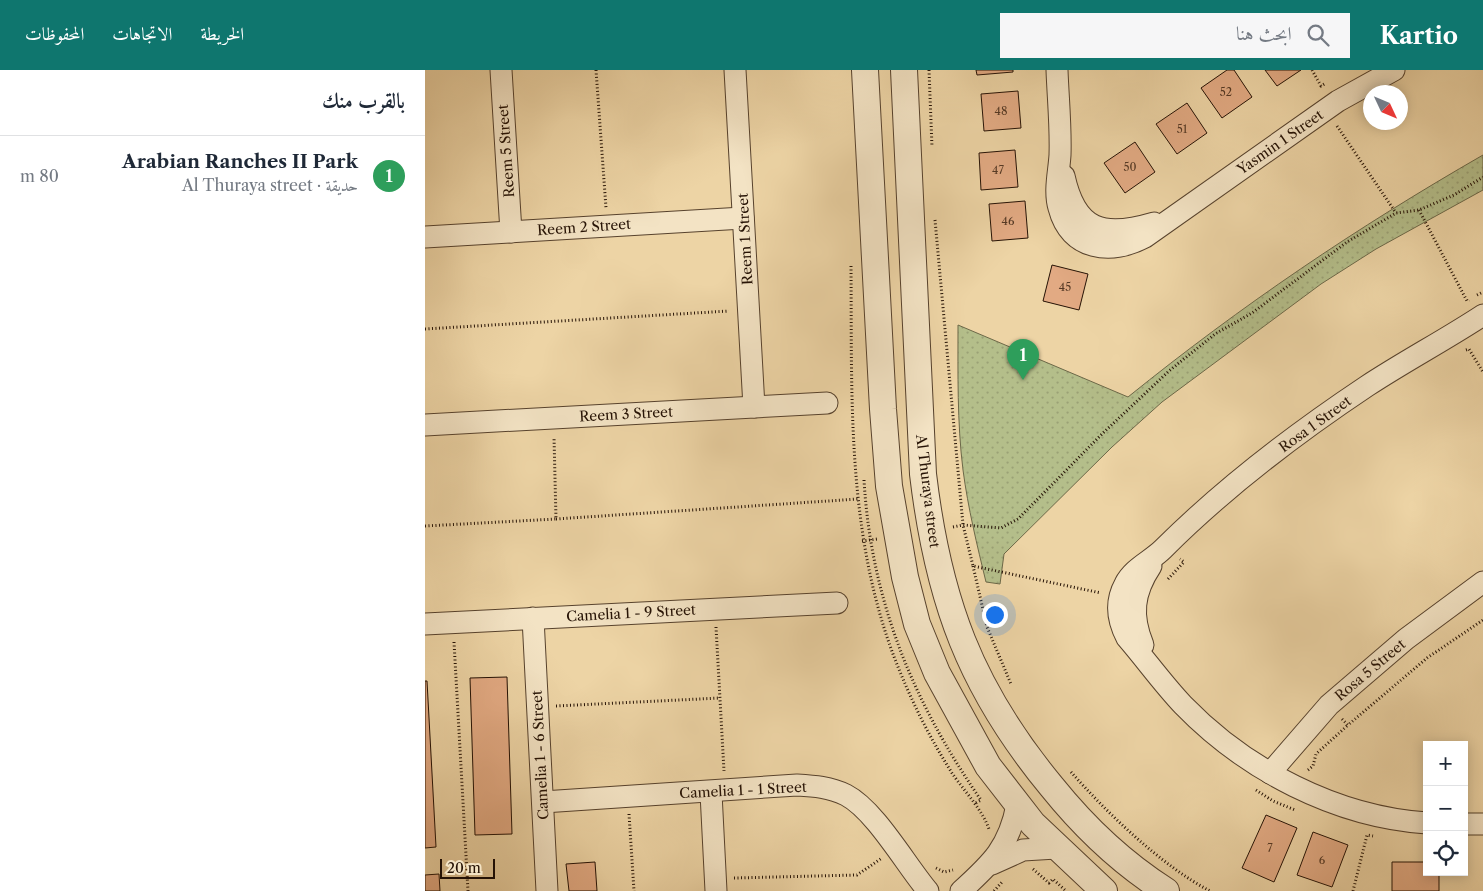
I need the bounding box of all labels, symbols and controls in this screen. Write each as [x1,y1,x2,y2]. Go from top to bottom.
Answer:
search box [1000,13,1350,58]
icon: search [1304,21,1332,49]
text: Kartio [1380,21,1458,50]
text: ابحث هنا [1236,22,1292,45]
text: المحفوظات [25,23,84,45]
text: الاتجاهات [112,23,172,45]
text: الخريطة [200,23,244,45]
house number: 52 [1220,85,1232,99]
north arrow [1363,85,1408,130]
text: بالقرب منك [322,88,405,113]
street label: Reem 5 Street [494,104,518,198]
house number: 48 [995,104,1007,118]
street label: Yasmin 1 Street [1233,106,1327,179]
house number: 51 [1177,122,1188,136]
text: Arabian Ranches II Park [122,150,358,173]
house number: 50 [1124,160,1136,174]
house number: 47 [992,163,1004,177]
text: 80 m [20,166,59,186]
text: 1 [385,166,393,186]
text: حديقة · Al Thuraya street [182,175,358,195]
street label: Reem 1 Street [734,193,756,285]
house number: 46 [1002,214,1015,228]
street label: Reem 2 Street [536,215,632,239]
house number: 45 [1059,280,1071,294]
pin: 1 [1007,339,1039,380]
street label: Rosa 1 Street [1275,392,1355,456]
street label: Reem 3 Street [579,403,673,425]
street label: Al Thuraya street [912,432,944,549]
street label: Camelia 1 - 9 Street [566,601,696,625]
your location [982,602,1008,628]
street label: Rosa 5 Street [1331,635,1409,705]
street label: Camelia 1 - 6 Street [528,690,552,820]
map controls [1423,741,1468,876]
button: + [1423,741,1468,786]
street label: Camelia 1 - 1 Street [679,778,807,802]
button: − [1423,786,1468,831]
button: locate [1423,831,1468,876]
house number: 7 [1267,841,1273,855]
house number: 6 [1319,853,1326,867]
scale bar [440,856,495,879]
text: 20 m [447,859,481,877]

